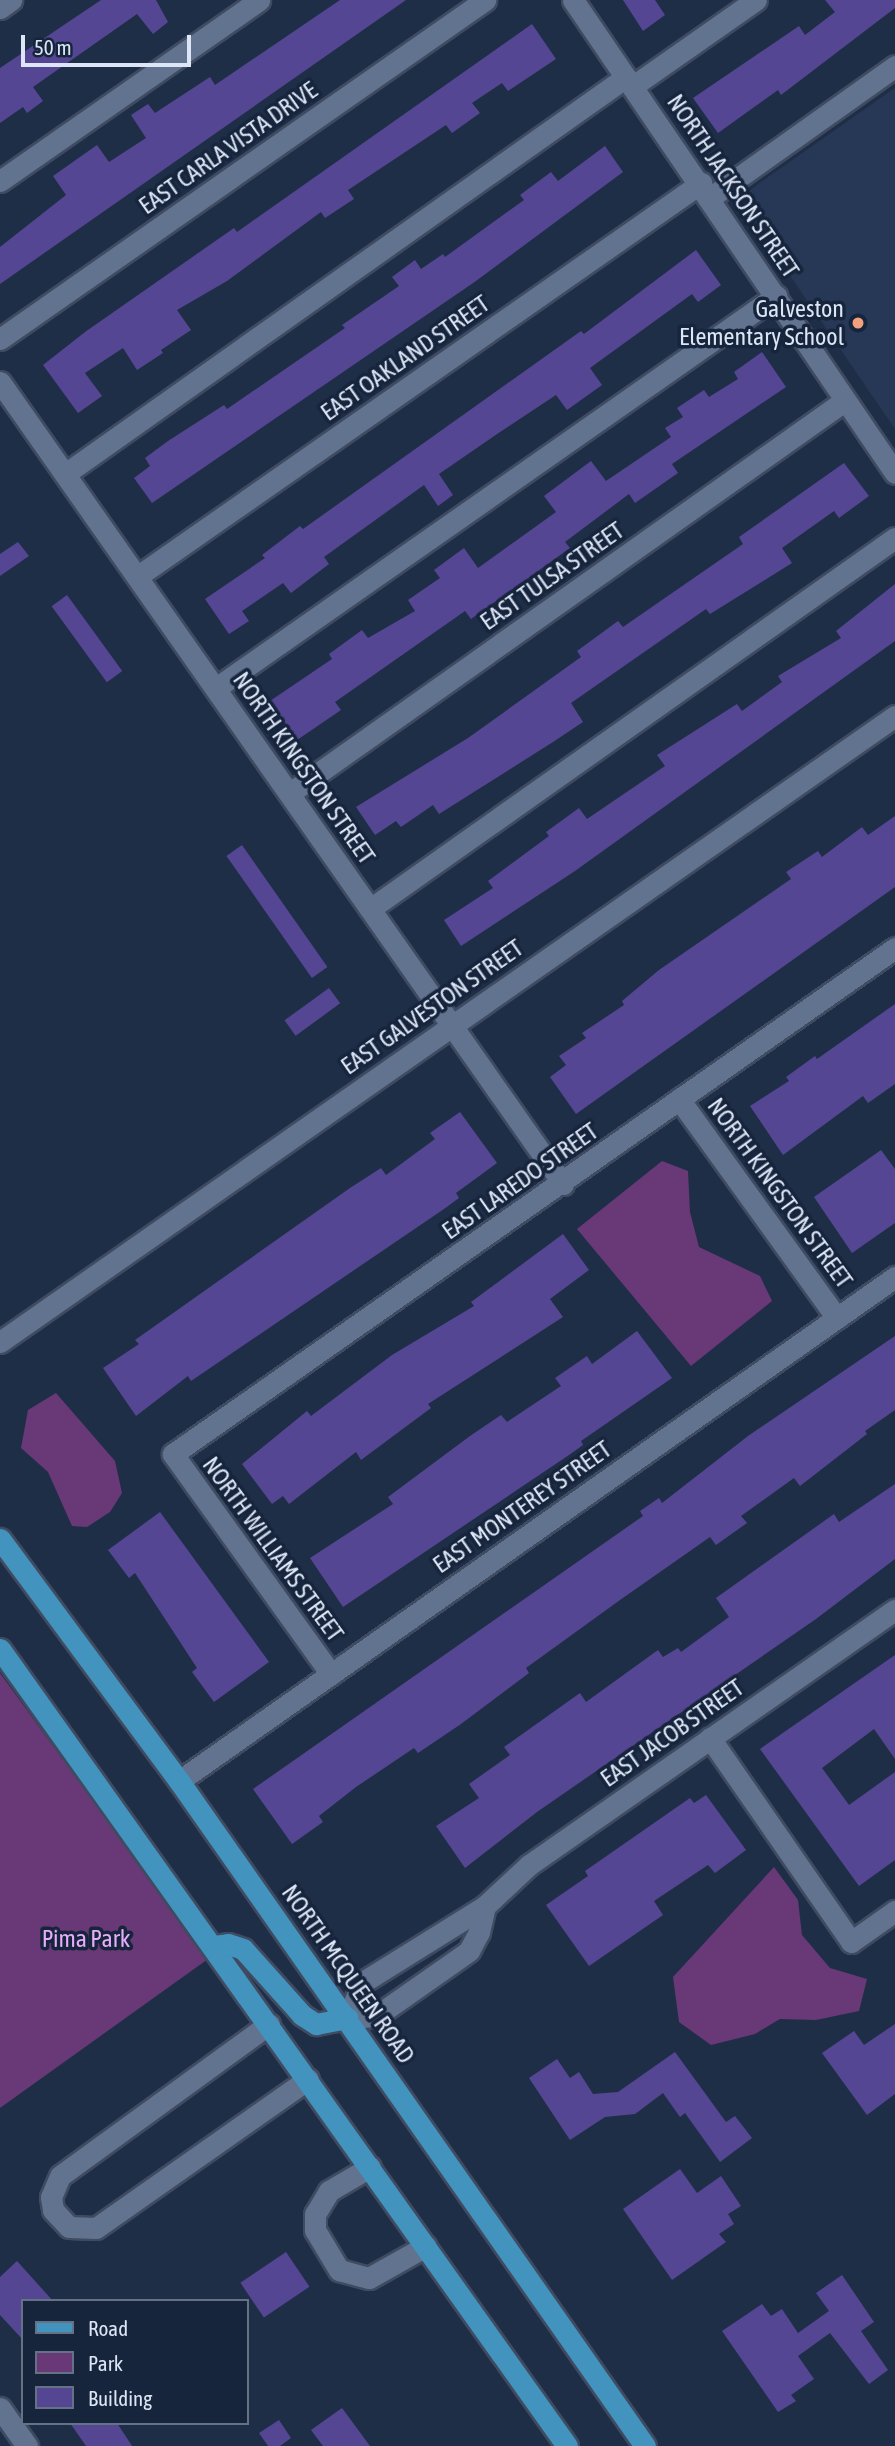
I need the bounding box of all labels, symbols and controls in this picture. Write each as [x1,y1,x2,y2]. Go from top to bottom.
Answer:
scale bar [24,21,194,65]
text: 50 m [34,35,72,59]
street label: EAST CARLA VISTA DRIVE [133,76,323,220]
street label: NORTH JACKSON STREET [661,89,805,283]
street label: EAST OAKLAND STREET [315,289,495,427]
place label: Galveston Elementary School [679,295,844,351]
marker: Galveston Elementary School [850,315,866,331]
street label: EAST TULSA STREET [475,516,629,636]
street label: NORTH KINGSTON STREET [227,666,381,870]
street label: EAST GALVESTON STREET [335,933,529,1081]
street label: NORTH KINGSTON STREET [701,1092,859,1294]
street label: EAST LAREDO STREET [437,1117,603,1245]
street label: EAST MONTEREY STREET [427,1435,617,1579]
street label: NORTH WILLIAMS STREET [196,1451,350,1647]
street label: EAST JACOB STREET [595,1673,749,1793]
street label: NORTH MCQUEEN ROAD [276,1879,420,2069]
park label: Pima Park [42,1925,130,1953]
legend [21,2299,248,2425]
text: Road [88,2316,128,2340]
text: Park [88,2351,123,2375]
text: Building [88,2386,152,2410]

